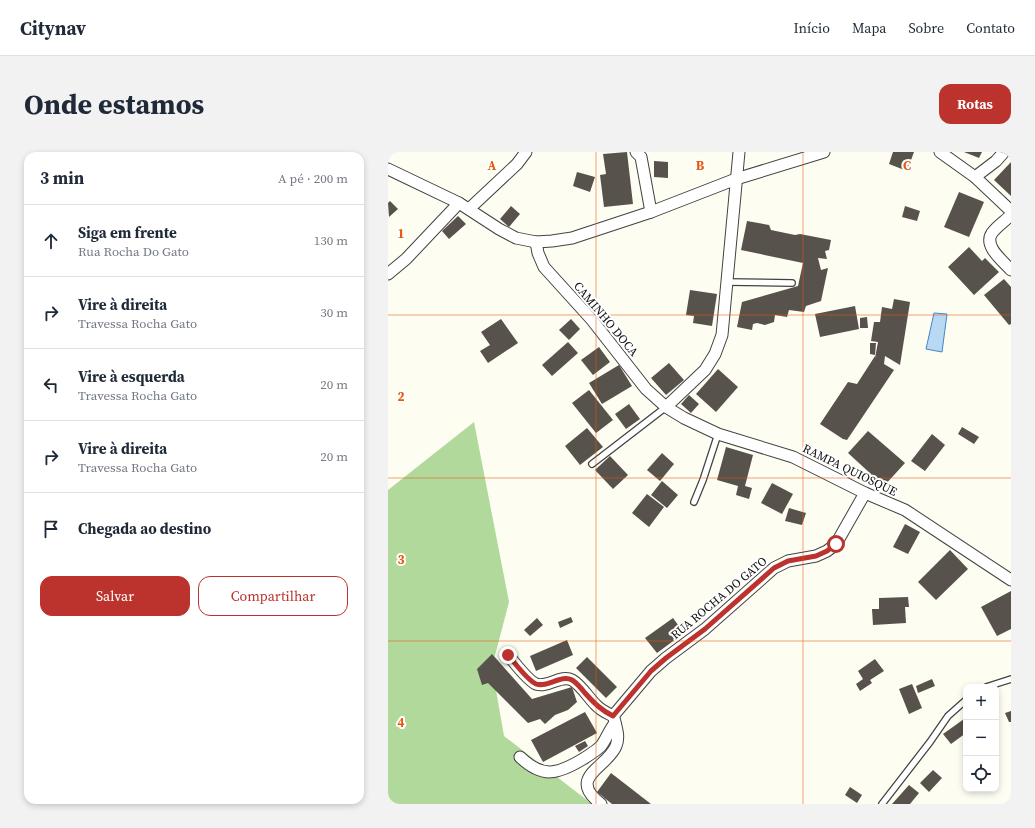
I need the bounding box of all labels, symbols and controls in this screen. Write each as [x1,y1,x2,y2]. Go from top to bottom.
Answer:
text: Citynav [20,15,86,41]
text: Início [793,18,830,38]
text: Mapa [852,18,886,38]
text: Sobre [908,18,944,38]
text: Contato [966,18,1015,38]
button: Rotas [939,84,1011,124]
text: Onde estamos [24,85,204,123]
text: A [488,157,497,174]
text: B [696,157,705,174]
text: C [903,157,911,174]
text: 3 min [40,166,84,190]
text: A pé · 200 m [278,170,348,187]
text: Siga em frente [78,222,177,243]
text: 1 [397,225,405,242]
icon: ahead [40,230,62,252]
text: 130 m [314,232,348,249]
text: Rua Rocha Do Gato [78,243,189,260]
street label: CAMINHO DOCA [570,278,642,360]
text: Vire à direita [78,294,167,315]
icon: right [40,302,62,324]
text: 30 m [320,304,348,321]
text: Travessa Rocha Gato [78,315,197,332]
text: Vire à esquerda [78,366,185,387]
icon: left [40,374,62,396]
text: 20 m [320,376,348,393]
text: Travessa Rocha Gato [78,387,197,404]
text: 2 [397,388,405,405]
text: Vire à direita [78,438,167,459]
street label: RAMPA QUIOSQUE [800,440,900,500]
icon: right [40,446,62,468]
text: 20 m [320,448,348,465]
text: Travessa Rocha Gato [78,459,197,476]
icon: arrive [40,518,62,540]
text: Chegada ao destino [78,518,211,539]
route start [827,535,845,553]
text: 3 [397,551,405,568]
street label: RUA ROCHA DO GATO [668,553,770,643]
button: Salvar [40,576,190,616]
button: Compartilhar [198,576,348,616]
route end [499,646,517,664]
map controls [963,684,999,792]
button: + [963,684,999,720]
text: 4 [397,714,405,731]
button: − [963,720,999,756]
button: locate [963,756,999,792]

